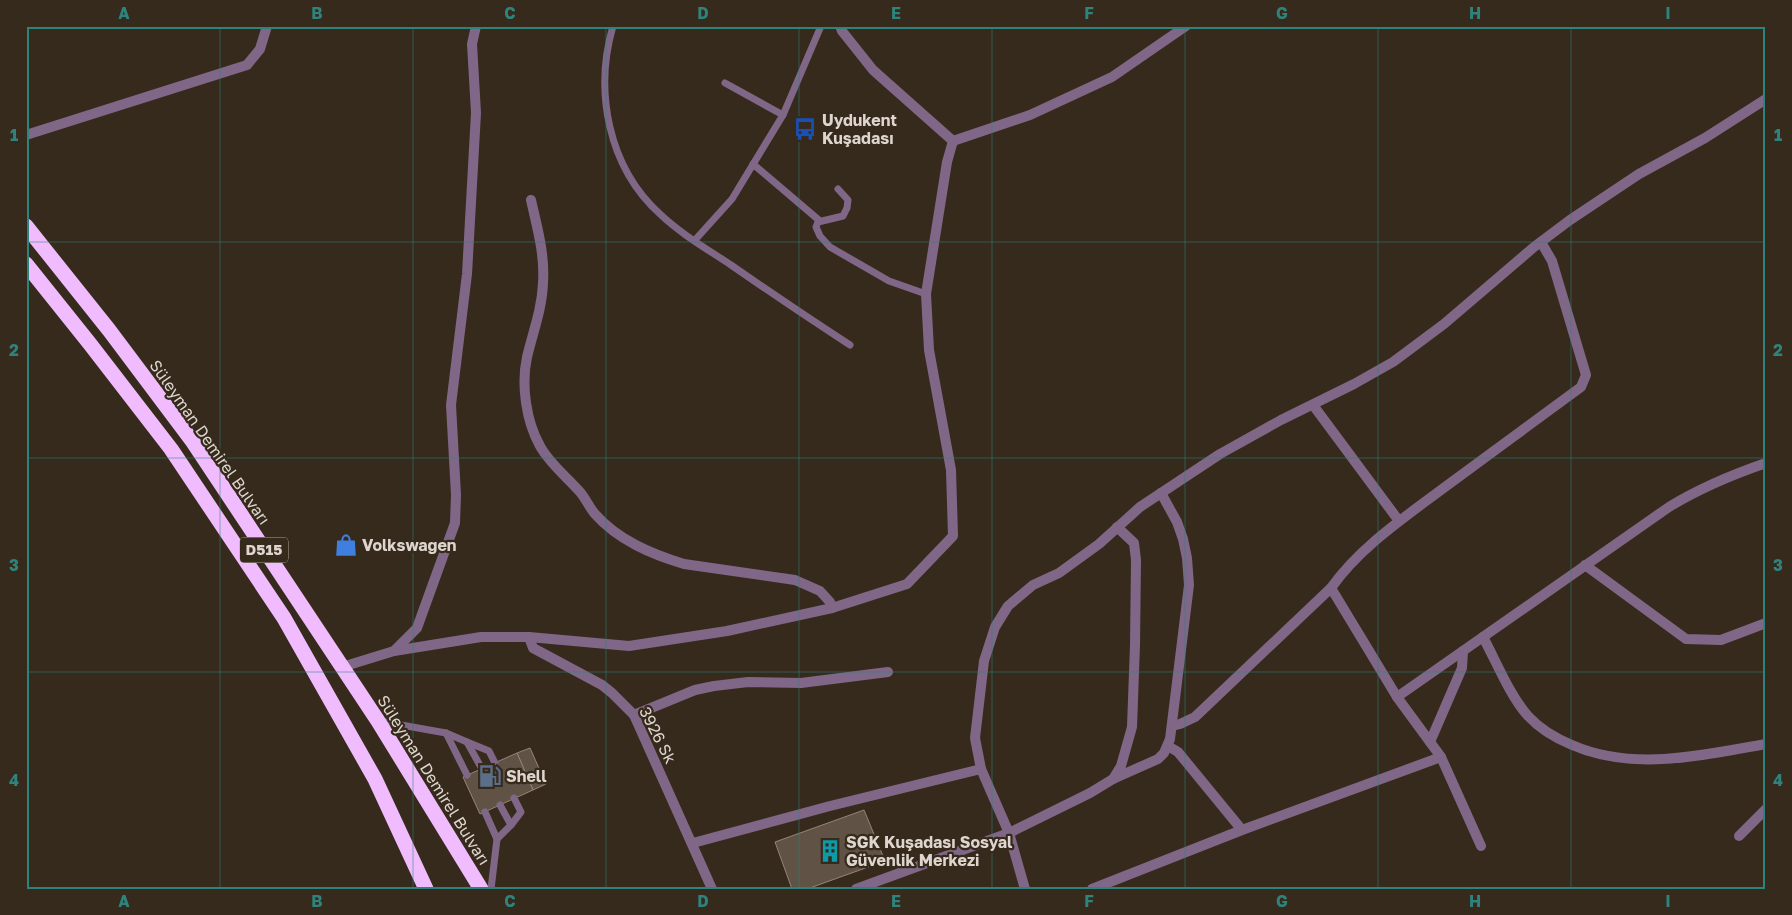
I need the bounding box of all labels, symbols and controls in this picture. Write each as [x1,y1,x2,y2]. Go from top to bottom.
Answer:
text: A [118,3,130,23]
text: B [311,3,323,23]
text: C [504,3,516,23]
text: D [697,3,709,23]
text: E [891,3,901,23]
text: F [1084,3,1094,23]
text: G [1276,3,1288,23]
text: H [1469,3,1481,23]
text: I [1665,3,1671,23]
place label: Uydukent Kuşadası [822,110,897,148]
bus stop icon: Uydukent Kuşadası [792,116,818,142]
text: 1 [10,125,18,145]
text: 1 [1774,125,1782,145]
text: 2 [9,340,19,360]
text: 2 [1773,340,1783,360]
street label: Süleyman Demirel Bulvarı [145,356,275,528]
shop icon: Volkswagen [333,532,359,558]
place label: Volkswagen [362,535,457,555]
road number: D515 [240,538,288,562]
text: 3 [9,555,19,575]
text: 3 [1773,555,1783,575]
street label: Süleyman Demirel Bulvarı [373,691,495,869]
street label: 3926 Sk [635,703,681,767]
fuel station icon: Shell [477,763,503,789]
place label: Shell [506,766,547,786]
text: 4 [9,770,19,790]
text: 4 [1773,770,1783,790]
place label: SGK Kuşadası Sosyal Güvenlik Merkezi [846,832,1013,870]
building icon: SGK Kuşadası Sosyal Güvenlik Merkezi [817,838,843,864]
text: A [118,891,130,911]
text: B [311,891,323,911]
text: C [504,891,516,911]
text: D [697,891,709,911]
text: E [891,891,901,911]
text: F [1084,891,1094,911]
text: G [1276,891,1288,911]
text: H [1469,891,1481,911]
text: I [1665,891,1671,911]

